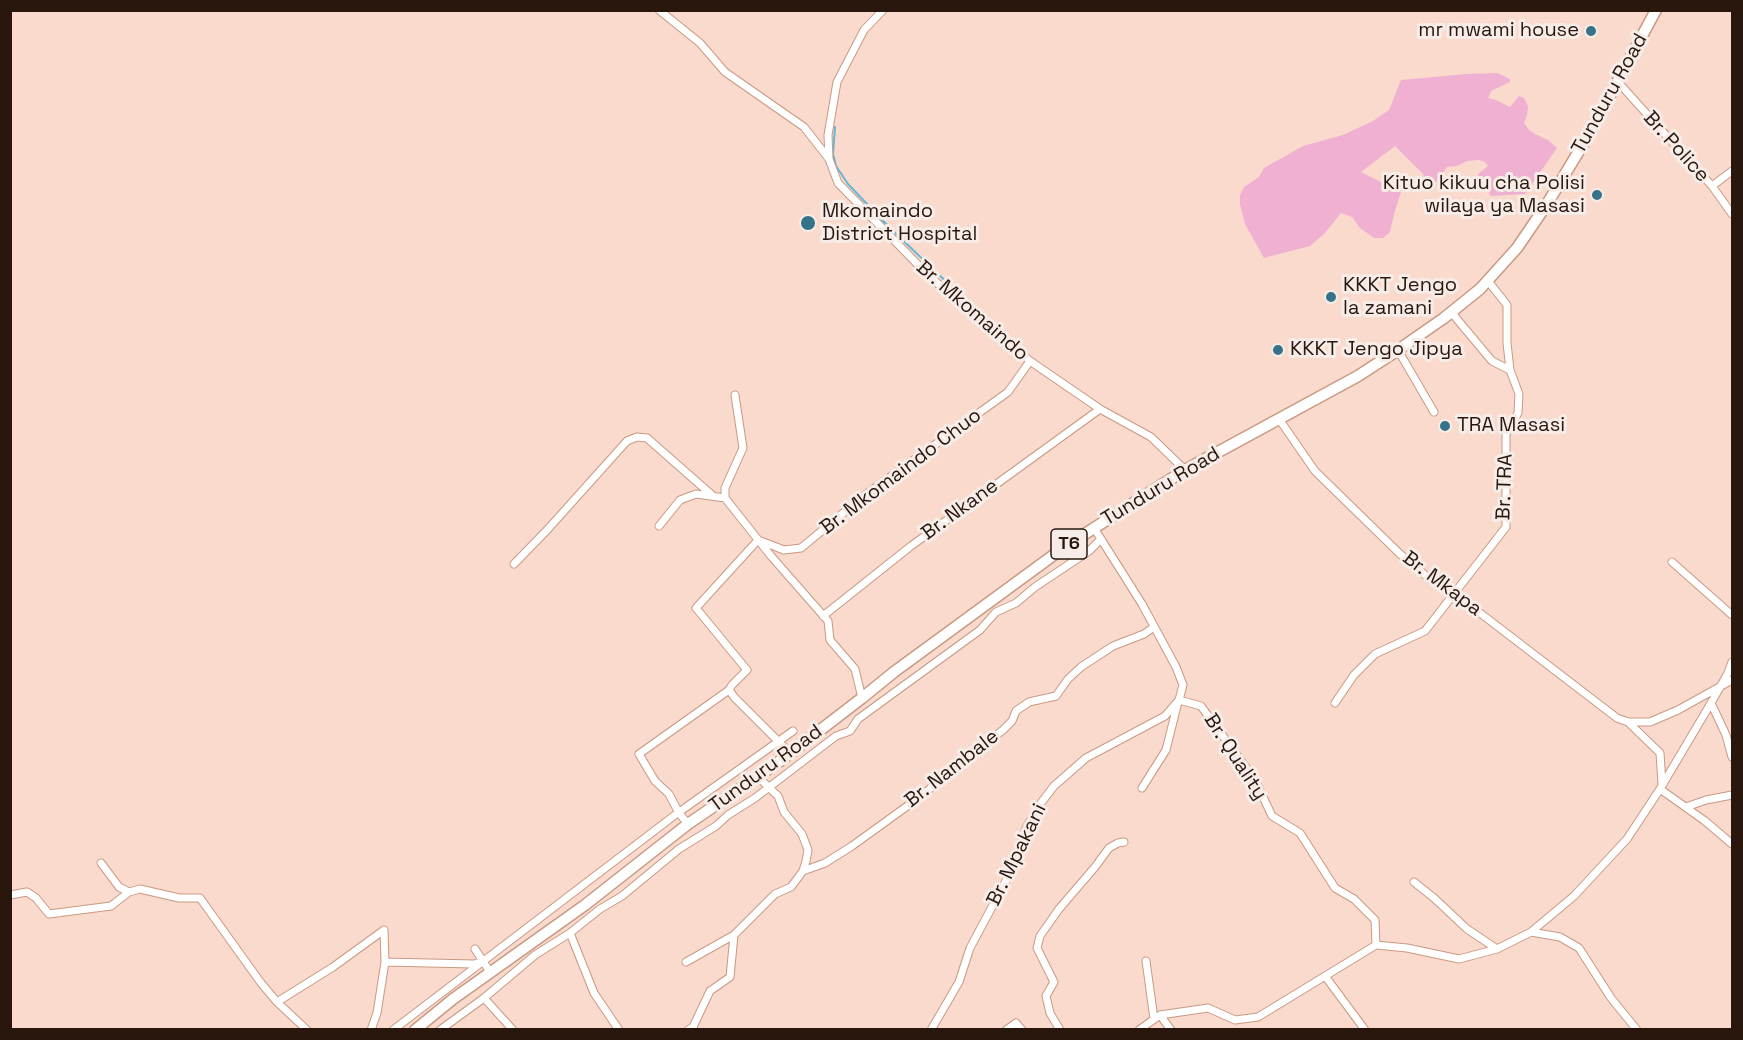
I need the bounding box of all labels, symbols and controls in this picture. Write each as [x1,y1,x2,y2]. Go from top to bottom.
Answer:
place label: mr mwami house [1418,19,1579,43]
marker: mr mwami house [1584,24,1598,38]
street label: Tunduru Road [1567,30,1653,158]
street label: Br. Police [1638,107,1714,187]
place label: Kituo kikuu cha Polisi wilaya ya Masasi [1383,172,1585,219]
marker: Kituo kikuu cha Polisi wilaya ya Masasi [1590,188,1604,202]
place label: Mkomaindo District Hospital [822,200,977,247]
marker: Mkomaindo District Hospital [799,214,817,232]
street label: Br. Mkomaindo [911,256,1033,366]
place label: KKKT Jengo la zamani [1343,274,1457,321]
marker: KKKT Jengo la zamani [1324,290,1338,304]
place label: KKKT Jengo Jipya [1290,338,1463,362]
marker: KKKT Jengo Jipya [1271,343,1285,357]
street label: Br. Mkomaindo Chuo [816,404,986,540]
place label: TRA Masasi [1457,414,1565,438]
marker: TRA Masasi [1438,419,1452,433]
street label: Tunduru Road [1097,442,1225,532]
street label: Br. TRA [1492,453,1518,521]
street label: Br. Nkane [917,474,1003,546]
road number: T6 [1051,529,1087,559]
street label: Br. Mkapa [1397,546,1487,622]
street label: Br. Quality [1198,709,1272,805]
street label: Tunduru Road [705,720,827,818]
street label: Br. Nambale [900,725,1004,813]
street label: Br. Mpakani [982,800,1052,910]

